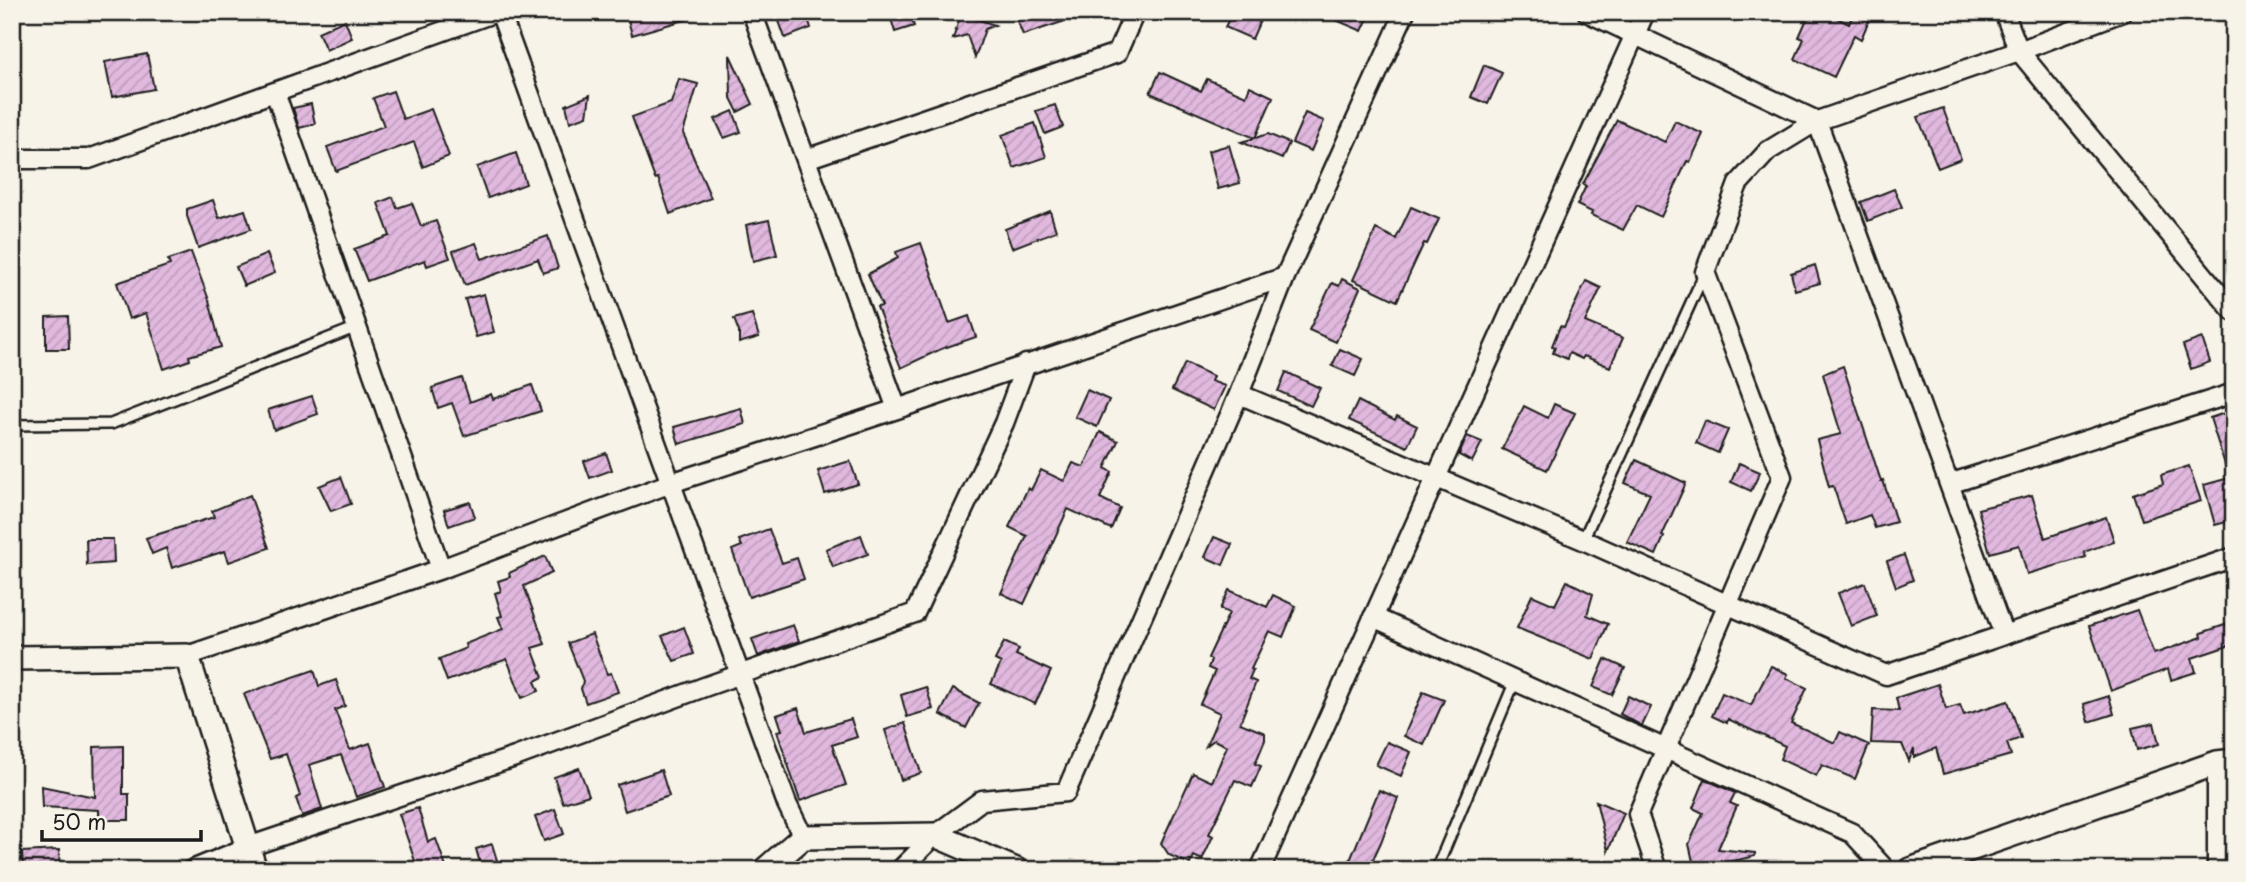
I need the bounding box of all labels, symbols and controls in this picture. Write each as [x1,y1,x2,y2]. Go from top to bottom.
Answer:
scale bar [42,798,201,842]
text: 50 m [52,805,106,837]

